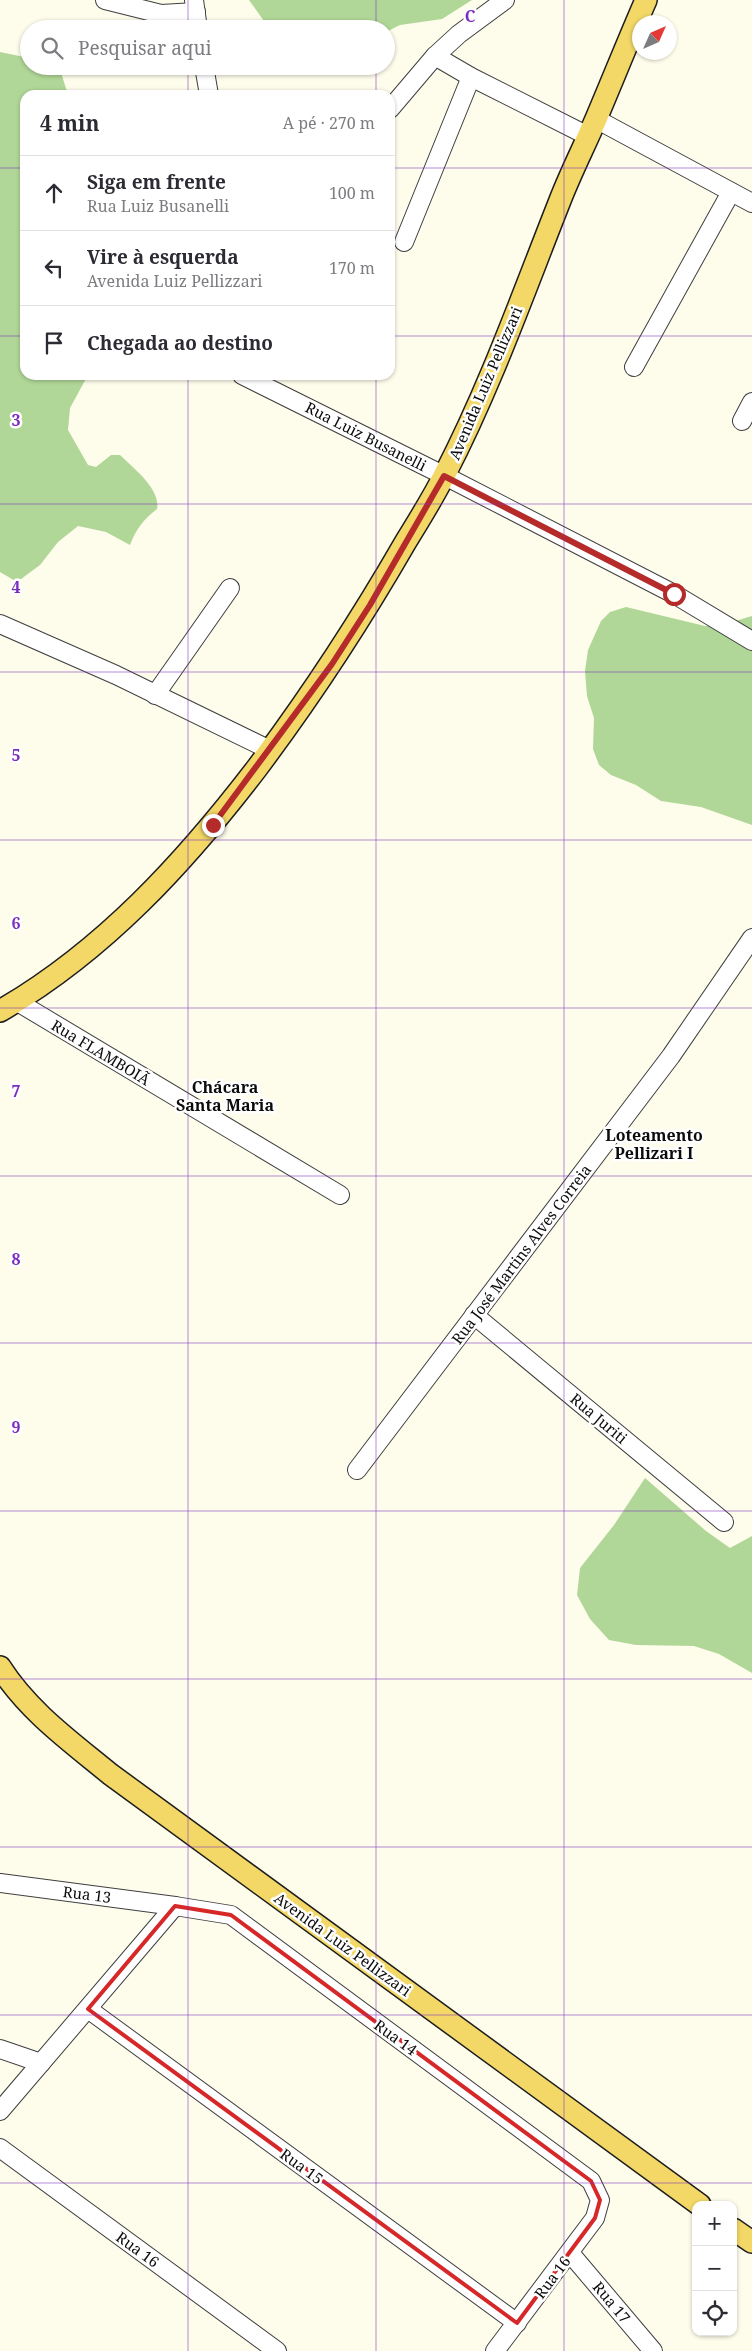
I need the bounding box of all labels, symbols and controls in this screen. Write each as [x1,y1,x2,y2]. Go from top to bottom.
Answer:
text: C [465,5,476,27]
north arrow [632,15,677,60]
search box [20,20,395,75]
icon: search [38,34,66,62]
text: Pesquisar aqui [78,35,212,61]
text: 4 min [40,109,99,137]
text: A pé · 270 m [283,112,375,134]
text: Siga em frente [87,169,226,195]
icon: ahead [40,179,68,207]
text: 100 m [329,182,375,204]
text: Rua Luiz Busanelli [87,195,229,217]
text: Vire à esquerda [87,244,239,270]
icon: left [40,254,68,282]
text: 170 m [329,257,375,279]
text: Avenida Luiz Pellizzari [87,270,262,292]
street label: Avenida Luiz Pellizzari [444,303,526,463]
icon: arrive [40,329,68,357]
text: Chegada ao destino [87,330,273,356]
street label: Rua Luiz Busanelli [302,397,430,475]
text: 3 [11,409,21,431]
text: 4 [11,576,21,598]
route start [663,583,686,606]
text: 5 [11,744,21,766]
route end [202,814,225,837]
text: 6 [11,912,21,934]
street label: Rua FLAMBOIÃ [48,1015,154,1090]
district label: Chácara Santa Maria [176,1076,274,1116]
text: 7 [11,1080,21,1102]
district label: Loteamento Pellizari I [605,1124,703,1164]
street label: Rua José Martins Alves Correia [447,1160,595,1348]
text: 8 [11,1248,21,1270]
street label: Rua Juriti [566,1388,632,1448]
text: 9 [11,1416,21,1438]
street label: Rua 13 [62,1881,112,1907]
street label: Avenida Luiz Pellizzari [271,1888,416,2001]
street label: Rua 14 [371,2015,422,2060]
street label: Rua 15 [277,2144,327,2188]
map controls [692,2201,737,2336]
button: + [692,2201,737,2246]
street label: Rua 16 [113,2227,163,2271]
button: − [692,2246,737,2291]
street label: Rua 16 [529,2252,575,2302]
street label: Rua 17 [589,2277,635,2327]
button: locate [692,2291,737,2336]

